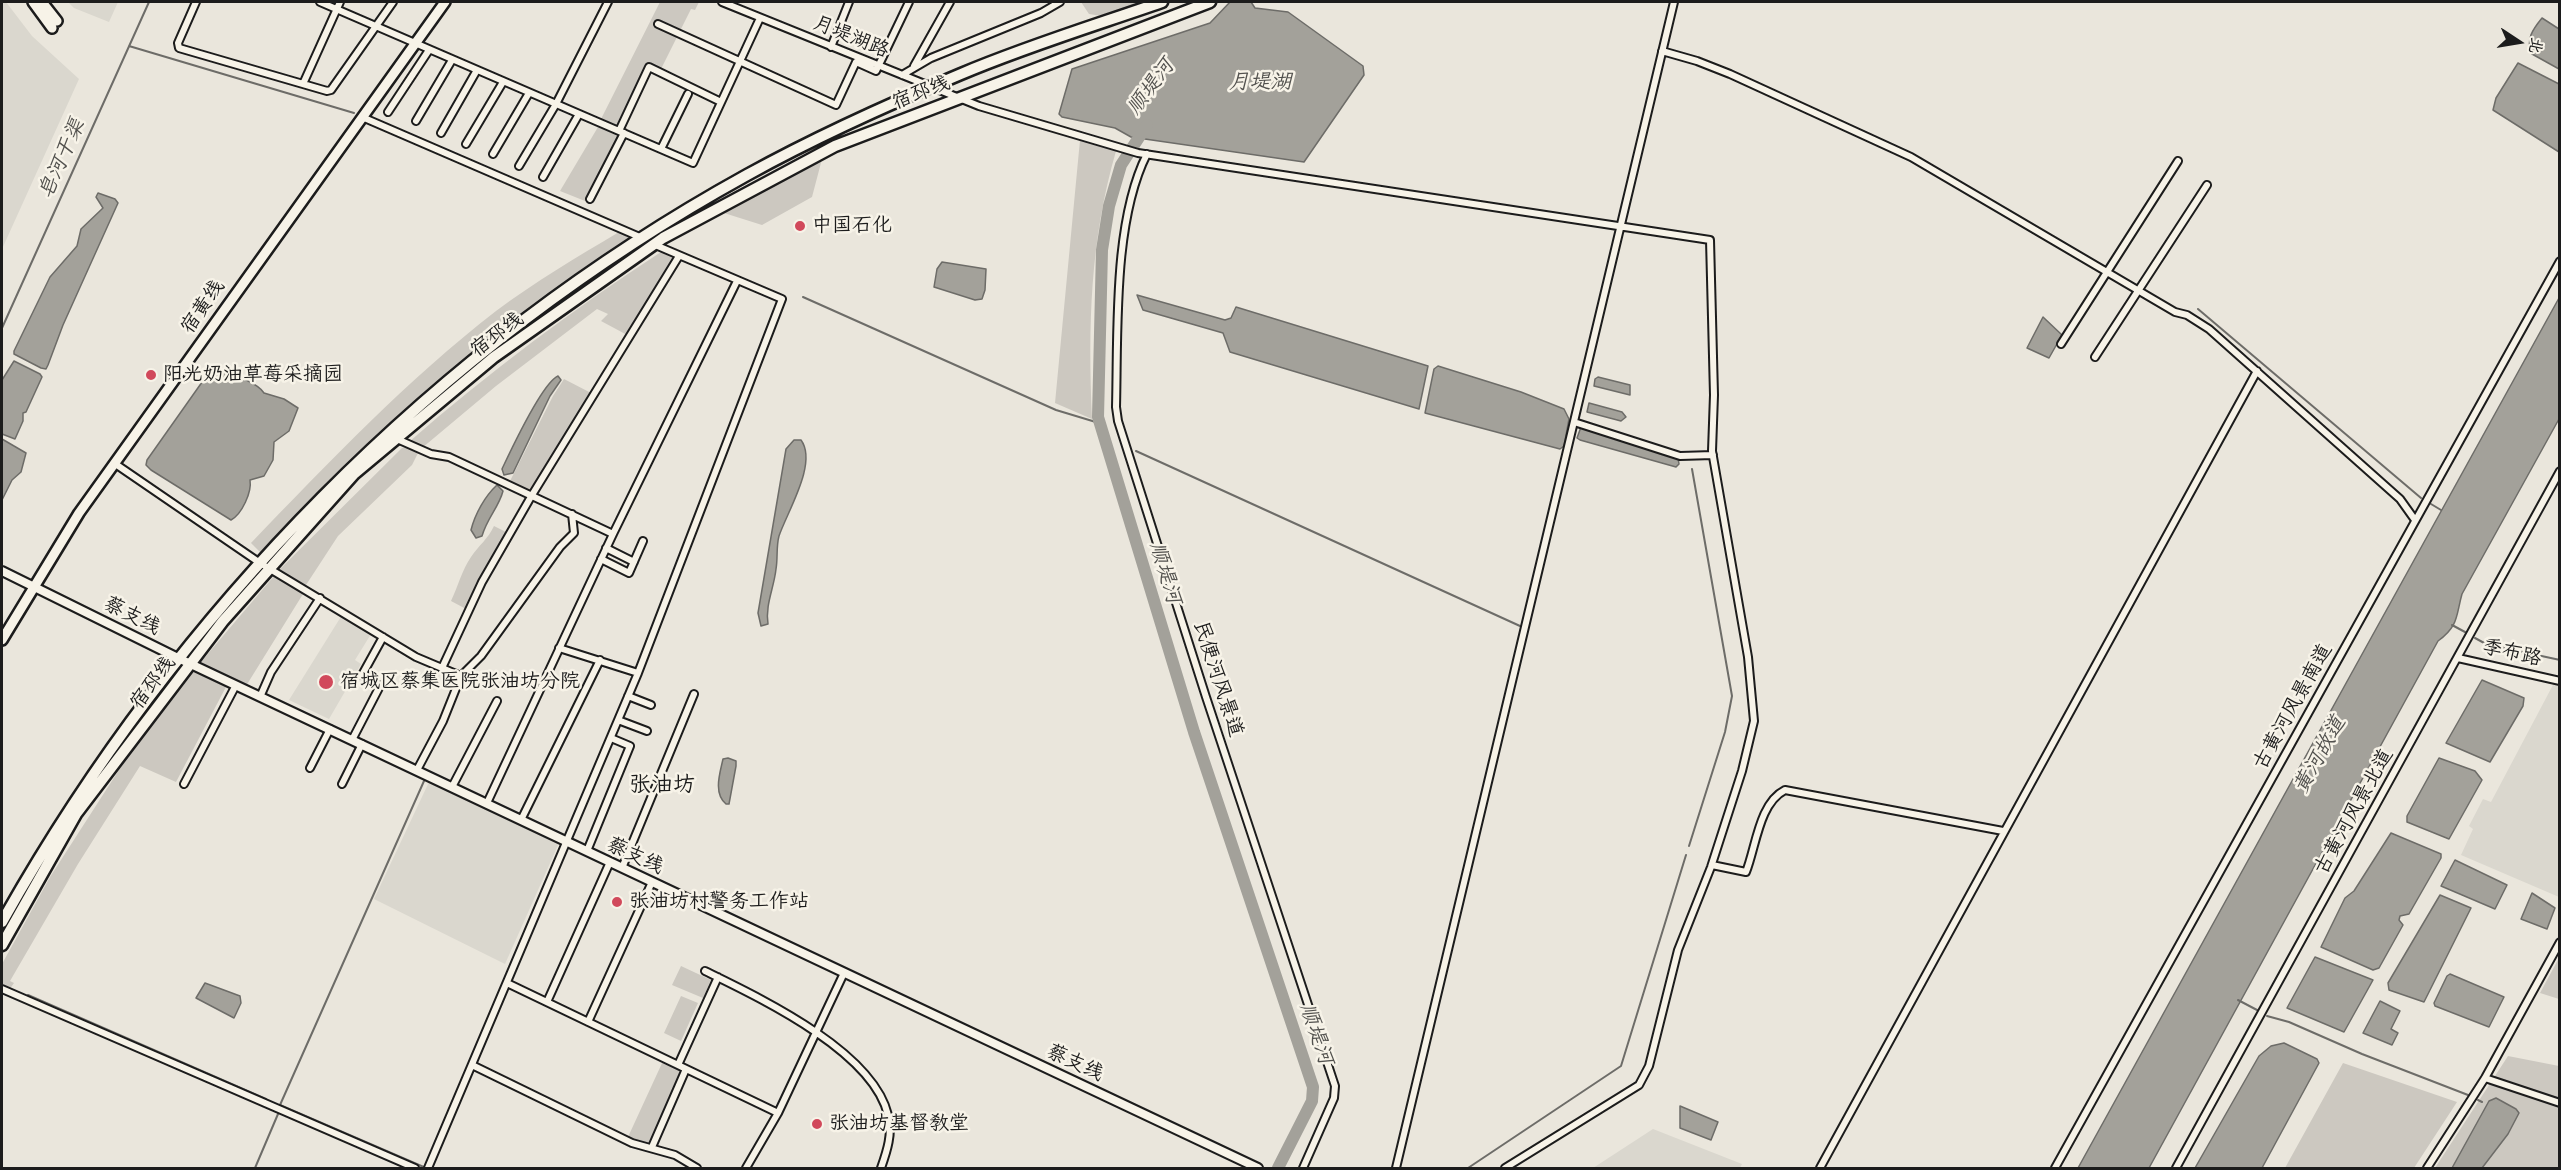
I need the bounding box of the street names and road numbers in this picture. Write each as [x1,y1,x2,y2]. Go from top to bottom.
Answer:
street label: 月堤湖路 [809,11,893,63]
street label: 宿邳线 [889,71,953,115]
street label: 宿黄线 [176,276,230,338]
street label: 宿邳线 [466,307,528,363]
street label: 蔡支线 [100,592,164,640]
street label: 民便河风景道 [1188,618,1248,740]
street label: 季布路 [2480,635,2544,671]
street label: 古黄河风景南道 [2249,640,2337,774]
street label: 宿邳线 [125,652,181,714]
street label: 古黄河风景北道 [2310,745,2398,879]
street label: 蔡支线 [603,832,667,880]
street label: 蔡支线 [1043,1039,1107,1087]

